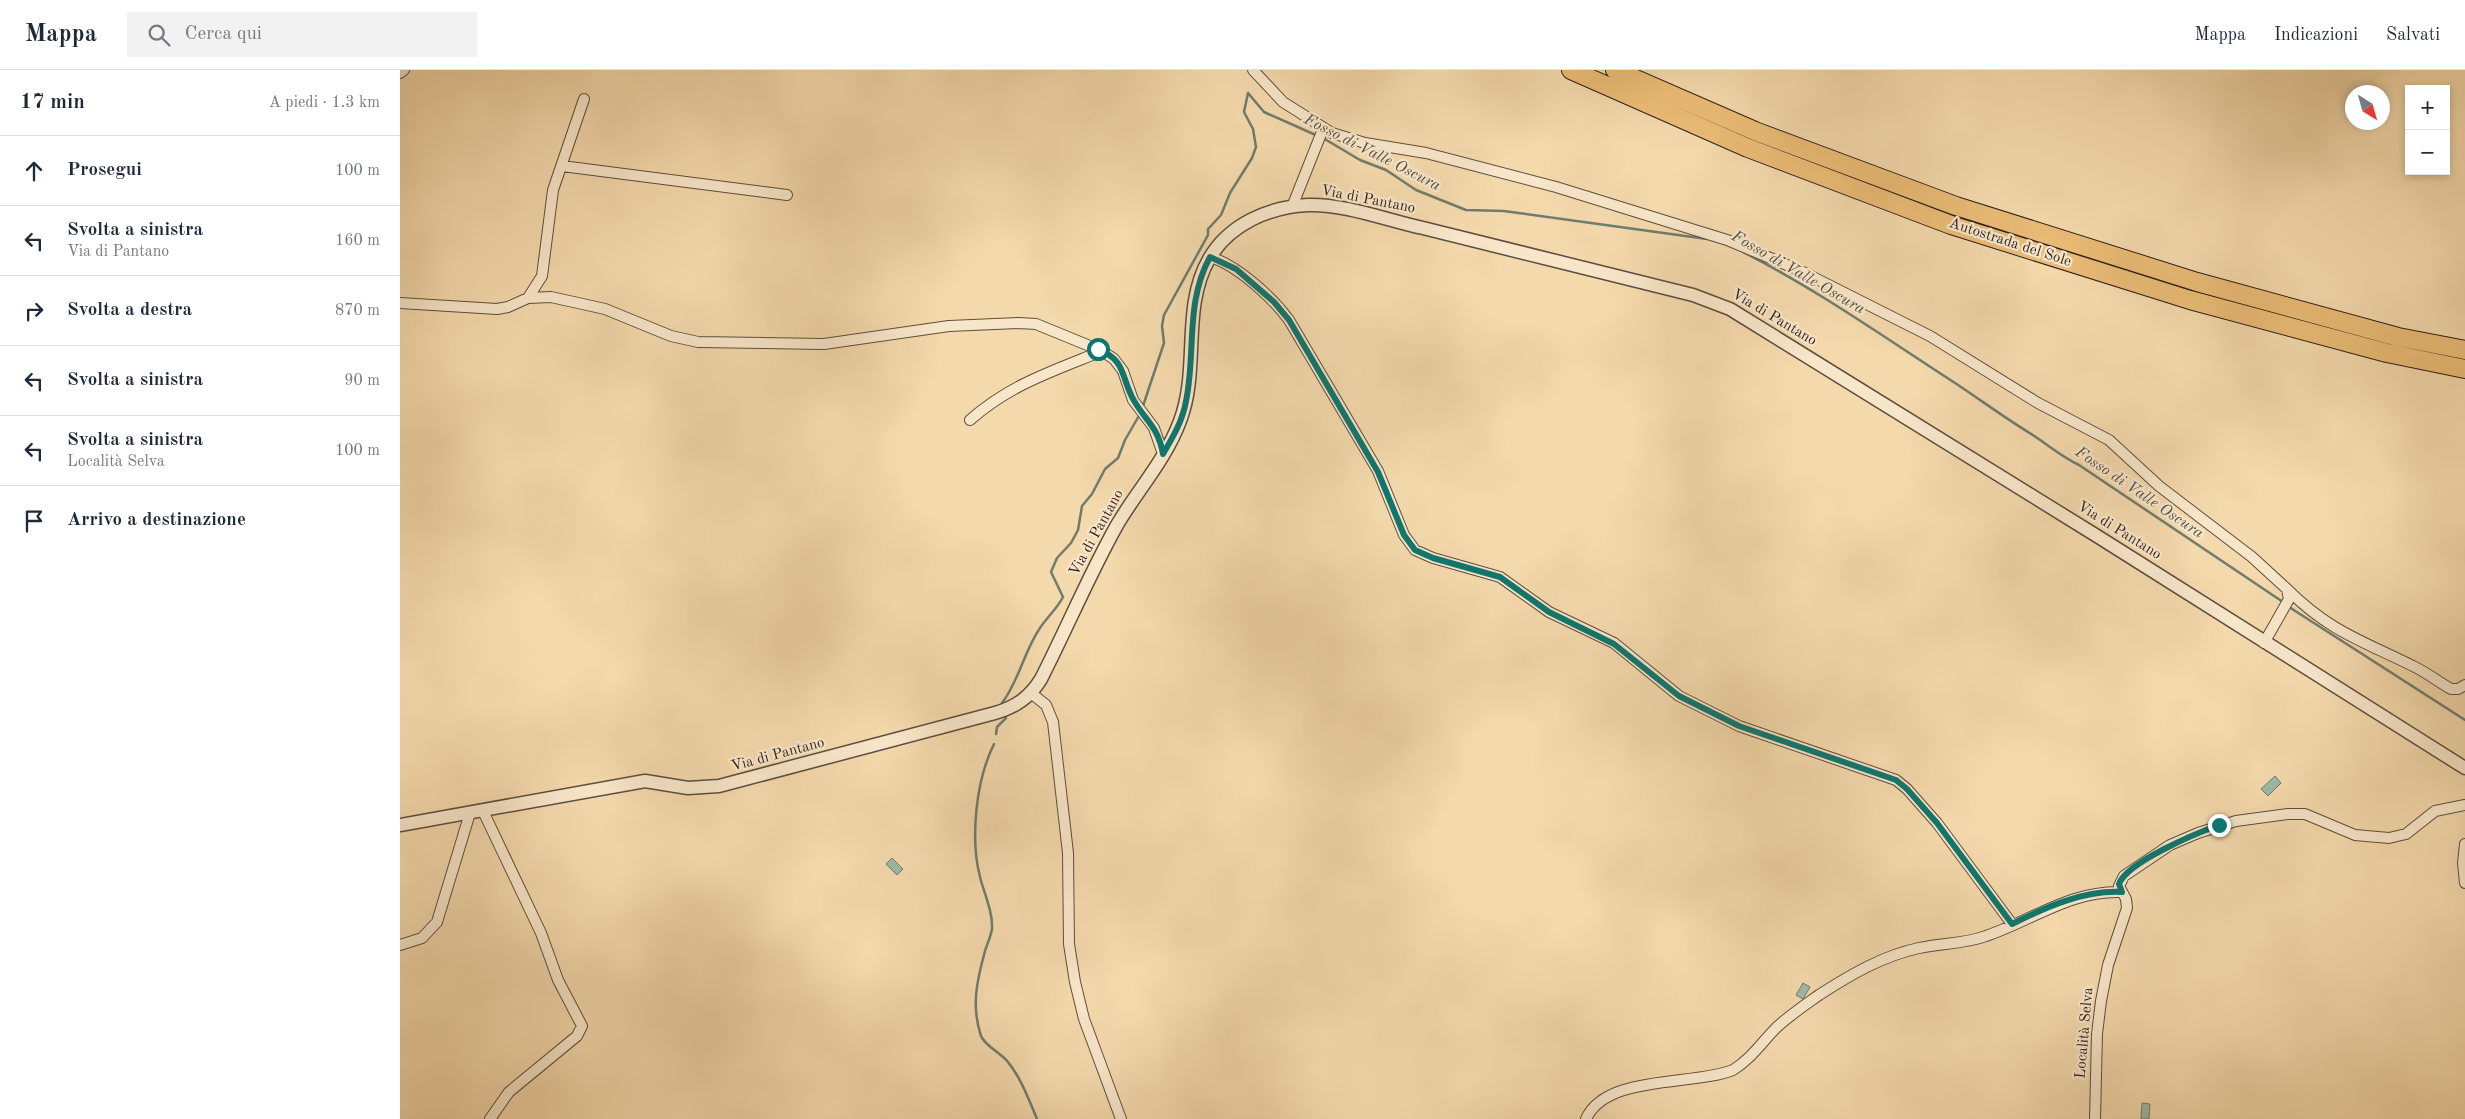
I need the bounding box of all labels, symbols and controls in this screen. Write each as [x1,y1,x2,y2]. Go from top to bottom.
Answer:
search box [127,12,477,57]
icon: search [145,21,173,49]
text: Mappa [25,23,97,47]
text: Cerca qui [185,25,262,44]
text: Mappa [2194,26,2246,44]
text: Indicazioni [2274,26,2358,44]
text: Salvati [2386,26,2440,44]
north arrow [2345,85,2390,130]
map controls [2405,85,2450,175]
button: + [2405,85,2450,130]
text: 17 min [20,92,85,113]
text: A piedi · 1.3 km [269,95,380,111]
water label: Fosso di Valle Oscura [1300,111,1443,195]
button: − [2405,130,2450,175]
icon: ahead [20,157,48,185]
text: Prosegui [67,161,142,180]
text: 100 m [335,163,380,179]
street label: Via di Pantano [1319,183,1417,217]
street label: Autostrada del Sole [1947,216,2073,270]
text: Svolta a sinistra [67,221,203,240]
icon: left [20,227,48,255]
water label: Fosso di Valle Oscura [1728,228,1868,318]
text: 160 m [335,233,380,249]
text: Via di Pantano [67,244,169,260]
street label: Via di Pantano [1729,287,1819,349]
icon: right [20,297,48,325]
text: Svolta a destra [67,301,192,320]
text: 870 m [335,303,380,319]
route start [1087,338,1110,361]
icon: left [20,367,48,395]
text: Svolta a sinistra [67,371,203,390]
text: 90 m [344,373,380,389]
text: Svolta a sinistra [67,431,203,450]
icon: left [20,437,48,465]
text: 100 m [335,443,380,459]
water label: Fosso di Valle Oscura [2071,444,2206,542]
text: Località Selva [67,454,165,470]
street label: Via di Pantano [1067,487,1127,579]
street label: Via di Pantano [2074,499,2164,563]
icon: arrive [20,507,48,535]
text: Arrivo a destinazione [67,511,246,530]
street label: Via di Pantano [730,735,826,775]
route end [2208,814,2231,837]
street label: Località Selva [2074,986,2097,1079]

